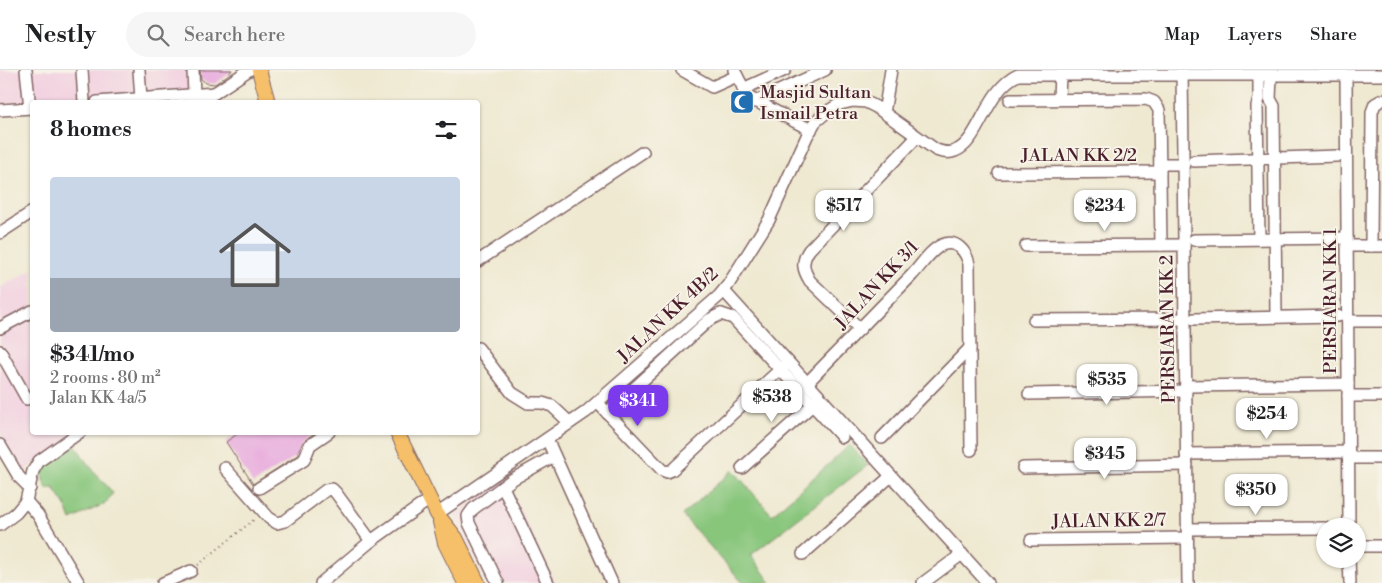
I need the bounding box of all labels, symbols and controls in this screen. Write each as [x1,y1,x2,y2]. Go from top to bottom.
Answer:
search box [126,12,476,57]
text: Nestly [25,20,96,50]
icon: search [144,21,172,49]
text: Search here [184,23,285,47]
text: Map [1165,23,1200,46]
text: Layers [1228,23,1282,46]
text: Share [1310,23,1357,46]
place label: Masjid Sultan Ismail Petra [760,81,871,125]
mosque icon: Masjid Sultan Ismail Petra [729,89,755,115]
icon: filters [432,116,460,144]
text: 8 homes [50,117,132,143]
street label: JALAN KK 2/2 [1020,144,1137,167]
pin: $517 [814,190,874,232]
pin: $234 [1075,190,1135,232]
text: $517 [826,196,862,216]
text: $234 [1085,196,1125,216]
icon: home [210,210,300,300]
street label: PERSIARAN KK 1 [1319,228,1342,374]
street label: JALAN KK 3/1 [829,236,924,335]
street label: PERSIARAN KK 2 [1155,255,1181,403]
street label: JALAN KK 4B/2 [612,262,723,368]
text: $341/mo [50,342,135,368]
pin: $535 [1077,364,1137,406]
text: 2 rooms · 80 m² [50,368,161,388]
text: $535 [1088,370,1126,390]
pin: $538 [742,380,802,423]
pin: $341 [608,384,668,427]
text: $538 [752,387,792,407]
text: Jalan KK 4a/5 [50,388,147,408]
text: $341 [619,391,657,411]
pin: $254 [1237,398,1297,440]
text: $254 [1247,404,1287,424]
pin: $345 [1075,438,1135,480]
text: $345 [1085,444,1125,464]
pin: $350 [1226,474,1286,516]
text: $350 [1236,480,1276,500]
street label: JALAN KK 2/7 [1050,509,1167,534]
map controls [1316,518,1366,568]
button: layers [1316,518,1366,568]

